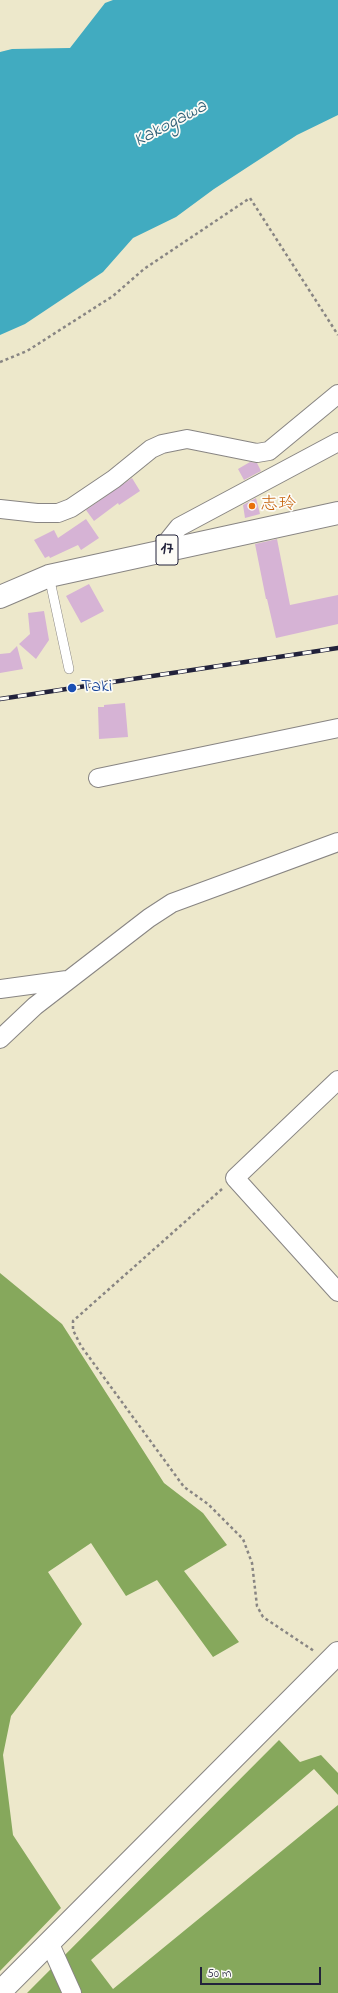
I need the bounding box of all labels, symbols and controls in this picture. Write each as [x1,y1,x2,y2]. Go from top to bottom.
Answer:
water label: Kakogawa [131,96,211,154]
place label: 志玲 [260,495,296,517]
marker: 志玲 [247,501,257,511]
road number: 17 [156,535,178,565]
place label: Taki [81,677,112,699]
marker: Taki [66,682,78,694]
scale bar [202,1959,323,1985]
text: 50 m [207,1965,231,1983]

